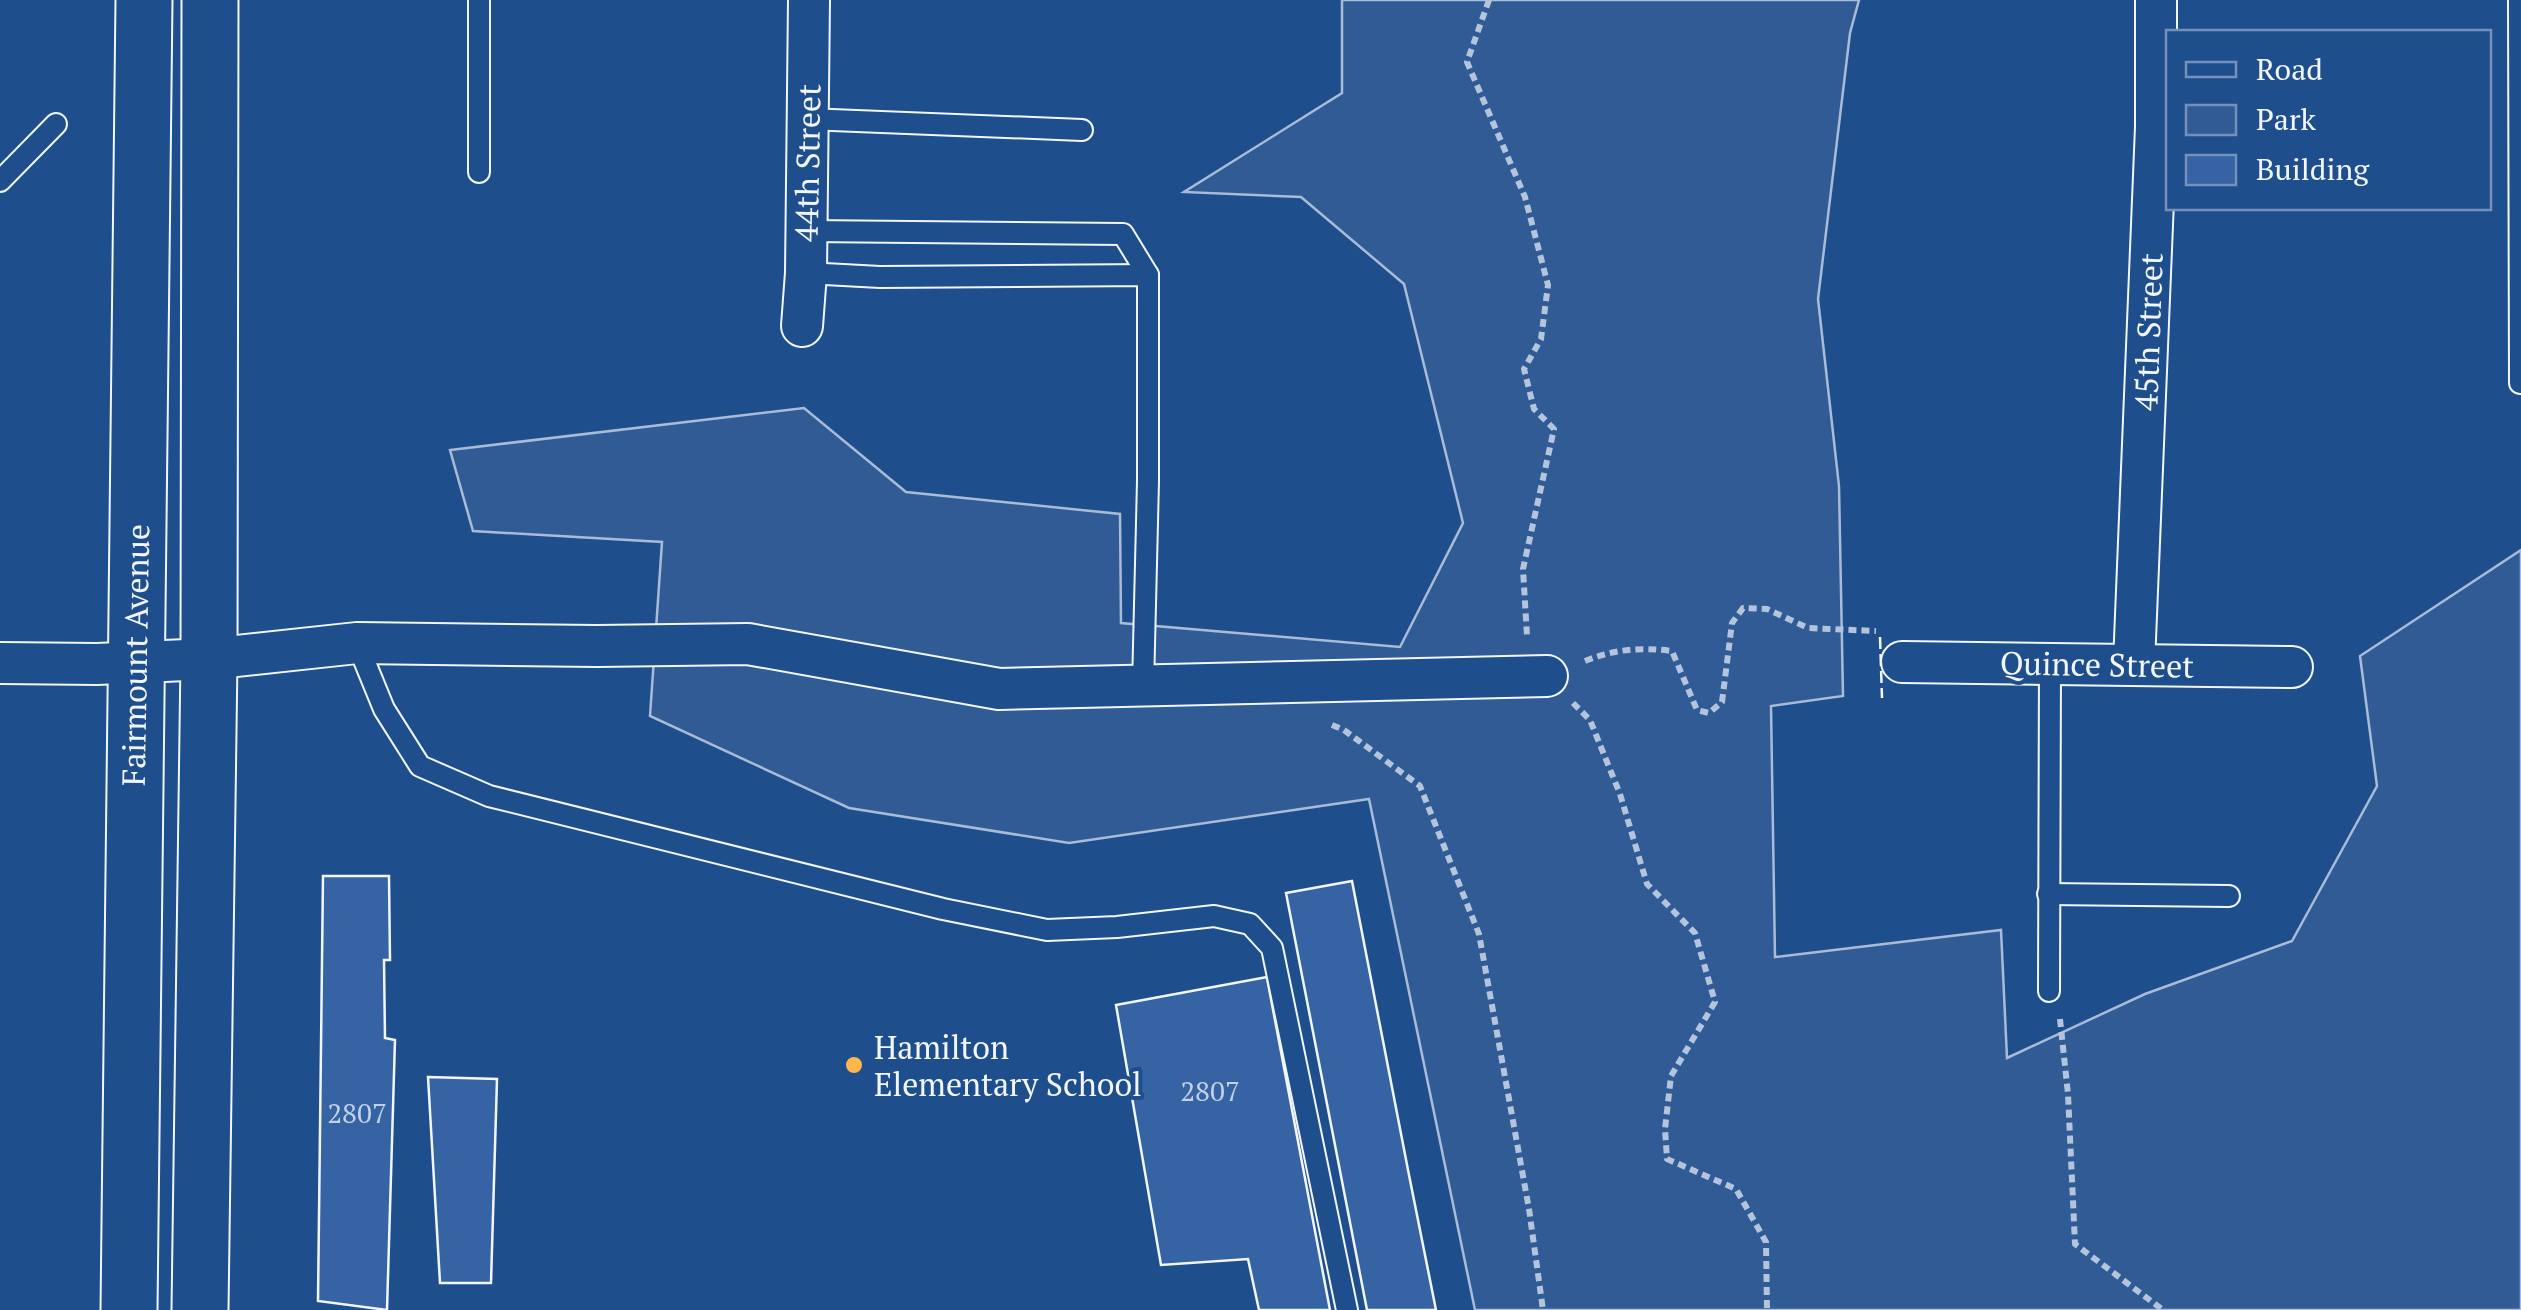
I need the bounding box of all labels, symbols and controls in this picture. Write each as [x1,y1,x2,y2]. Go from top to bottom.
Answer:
legend [2166,30,2491,210]
text: Road [2256,49,2323,89]
street label: 44th Street [785,84,829,242]
text: Park [2256,99,2317,139]
text: Building [2256,149,2370,189]
street label: 45th Street [2124,252,2172,412]
street label: Fairmount Avenue [112,524,158,786]
street label: Quince Street [2000,641,2195,687]
place label: Hamilton Elementary School [874,1026,1142,1105]
marker: Hamilton Elementary School [843,1054,865,1076]
house number: 2807 [1180,1072,1240,1109]
house number: 2807 [327,1094,387,1131]

